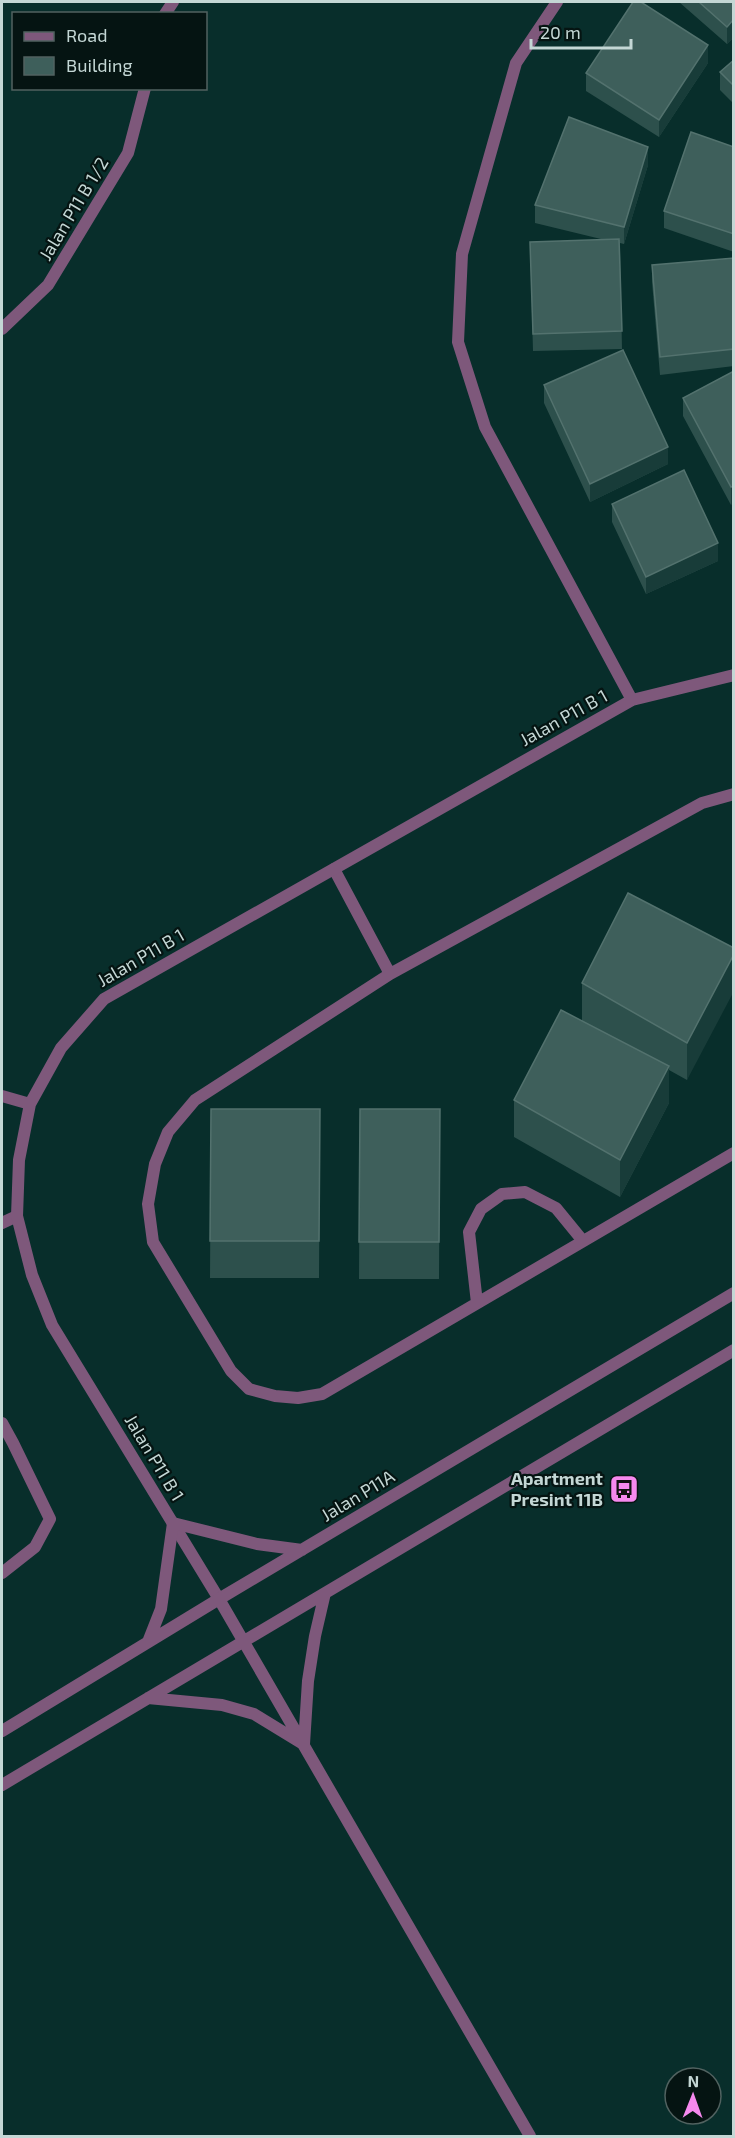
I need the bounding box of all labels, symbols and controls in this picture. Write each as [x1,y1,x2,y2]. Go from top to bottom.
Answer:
legend [12,12,207,90]
scale bar [531,12,632,50]
text: 20 m [540,21,581,43]
text: Road [66,24,107,46]
text: Building [66,54,133,76]
street label: Jalan P11 B 1/2 [34,153,113,264]
street label: Jalan P11 B 1 [516,684,611,750]
street label: Jalan P11 B 1 [93,923,188,991]
street label: Jalan P11 B 1 [120,1410,189,1505]
street label: Jalan P11A [317,1464,399,1526]
place label: Apartment Presint 11B [511,1467,604,1510]
bus stop icon: Apartment Presint 11B [608,1473,640,1505]
north arrow [663,2066,723,2126]
text: N [687,2071,699,2090]

